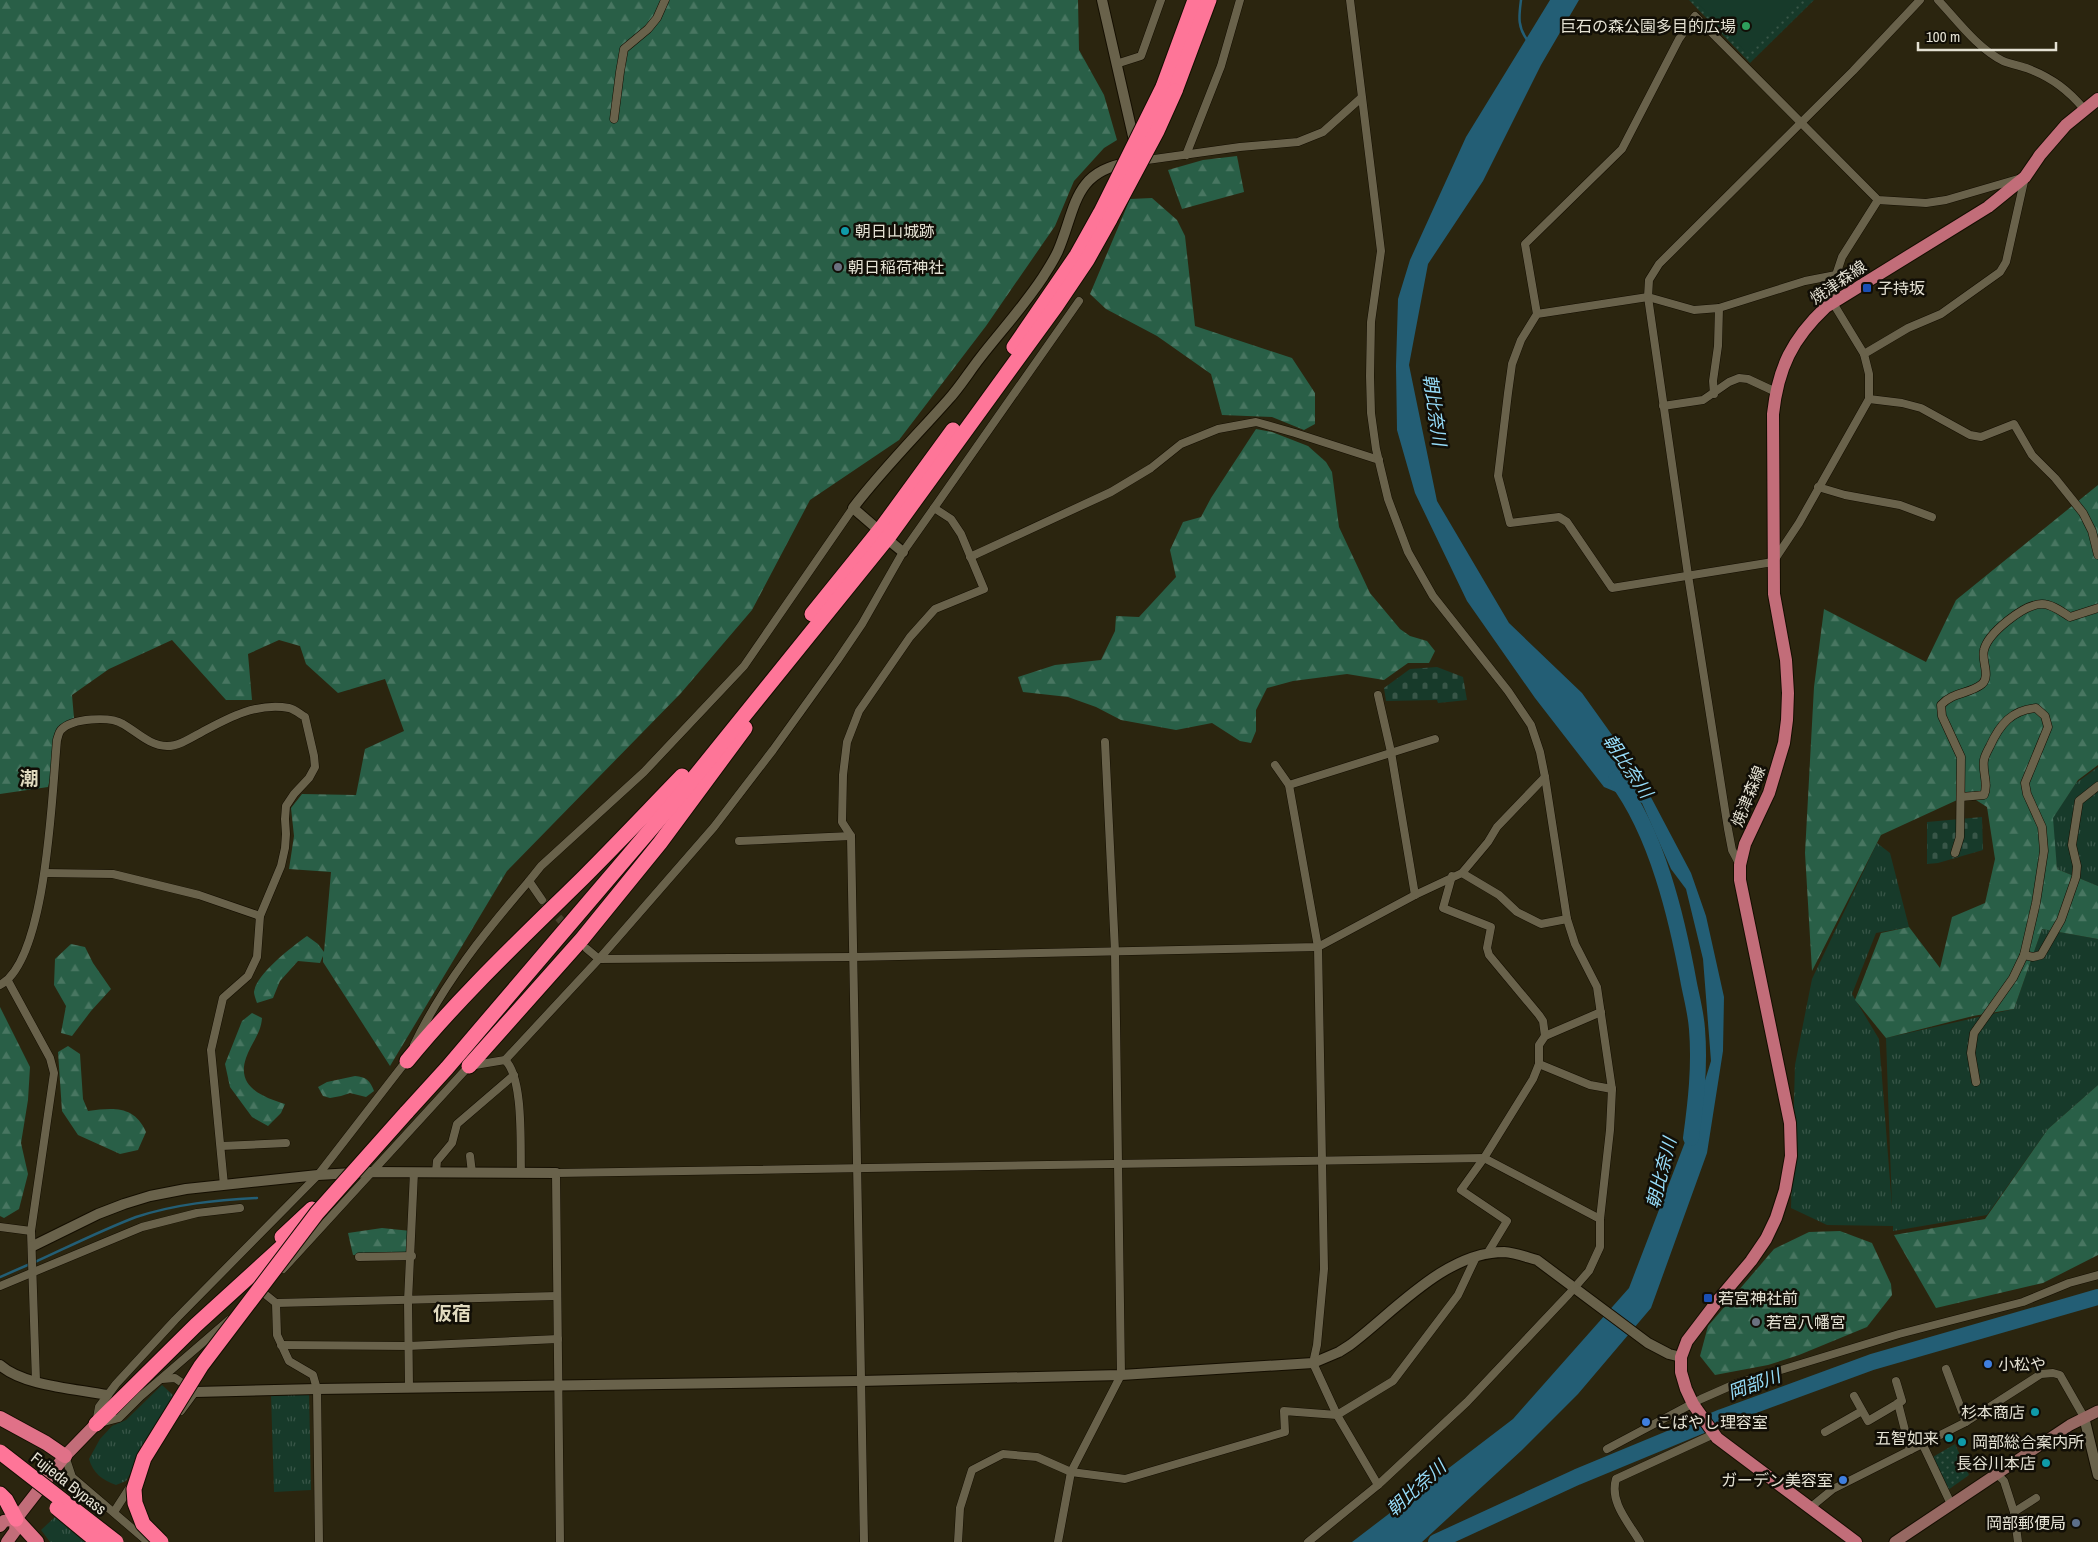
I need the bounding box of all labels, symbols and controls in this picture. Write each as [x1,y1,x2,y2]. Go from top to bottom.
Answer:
place label: 巨石の森公園多目的広場 [1560,15,1736,37]
marker: 巨石の森公園多目的広場 [1740,20,1752,32]
scale bar [1918,20,2056,52]
text: 100 m [1926,26,1960,47]
place label: 朝日山城跡 [855,220,935,242]
marker: 朝日山城跡 [839,225,851,237]
street label: 焼津森線 [1805,255,1871,309]
place label: 朝日稲荷神社 [848,256,944,278]
marker: 朝日稲荷神社 [832,261,844,273]
place label: 子持坂 [1877,277,1925,299]
marker: 子持坂 [1861,282,1873,294]
water label: 朝比奈川 [1418,373,1453,449]
water label: 朝比奈川 [1598,729,1660,804]
street label: 焼津森線 [1726,762,1770,830]
district label: 潮 [19,765,39,791]
water label: 朝比奈川 [1640,1133,1682,1211]
place label: 若宮神社前 [1718,1287,1798,1309]
marker: 若宮神社前 [1702,1292,1714,1304]
district label: 仮宿 [433,1300,471,1326]
place label: 若宮八幡宮 [1766,1311,1846,1333]
marker: 若宮八幡宮 [1750,1316,1762,1328]
place label: 小松や [1998,1353,2046,1375]
marker: 小松や [1982,1358,1994,1370]
water label: 岡部川 [1724,1362,1786,1405]
place label: 杉本商店 [1961,1401,2025,1423]
marker: 杉本商店 [2029,1406,2041,1418]
place label: こばやし理容室 [1656,1411,1768,1433]
marker: こばやし理容室 [1640,1416,1652,1428]
place label: 五智如来 [1875,1427,1939,1449]
place label: 岡部総合案内所 [1972,1431,2084,1453]
marker: 五智如来 [1943,1432,1955,1444]
marker: 岡部総合案内所 [1956,1436,1968,1448]
street label: Fujieda Bypass [27,1446,111,1520]
place label: 長谷川本店 [1956,1452,2036,1474]
water label: 朝比奈川 [1381,1453,1453,1521]
marker: 長谷川本店 [2040,1457,2052,1469]
place label: ガーデン美容室 [1721,1469,1833,1491]
marker: ガーデン美容室 [1837,1474,1849,1486]
place label: 岡部郵便局 [1986,1512,2066,1534]
marker: 岡部郵便局 [2070,1517,2082,1529]

